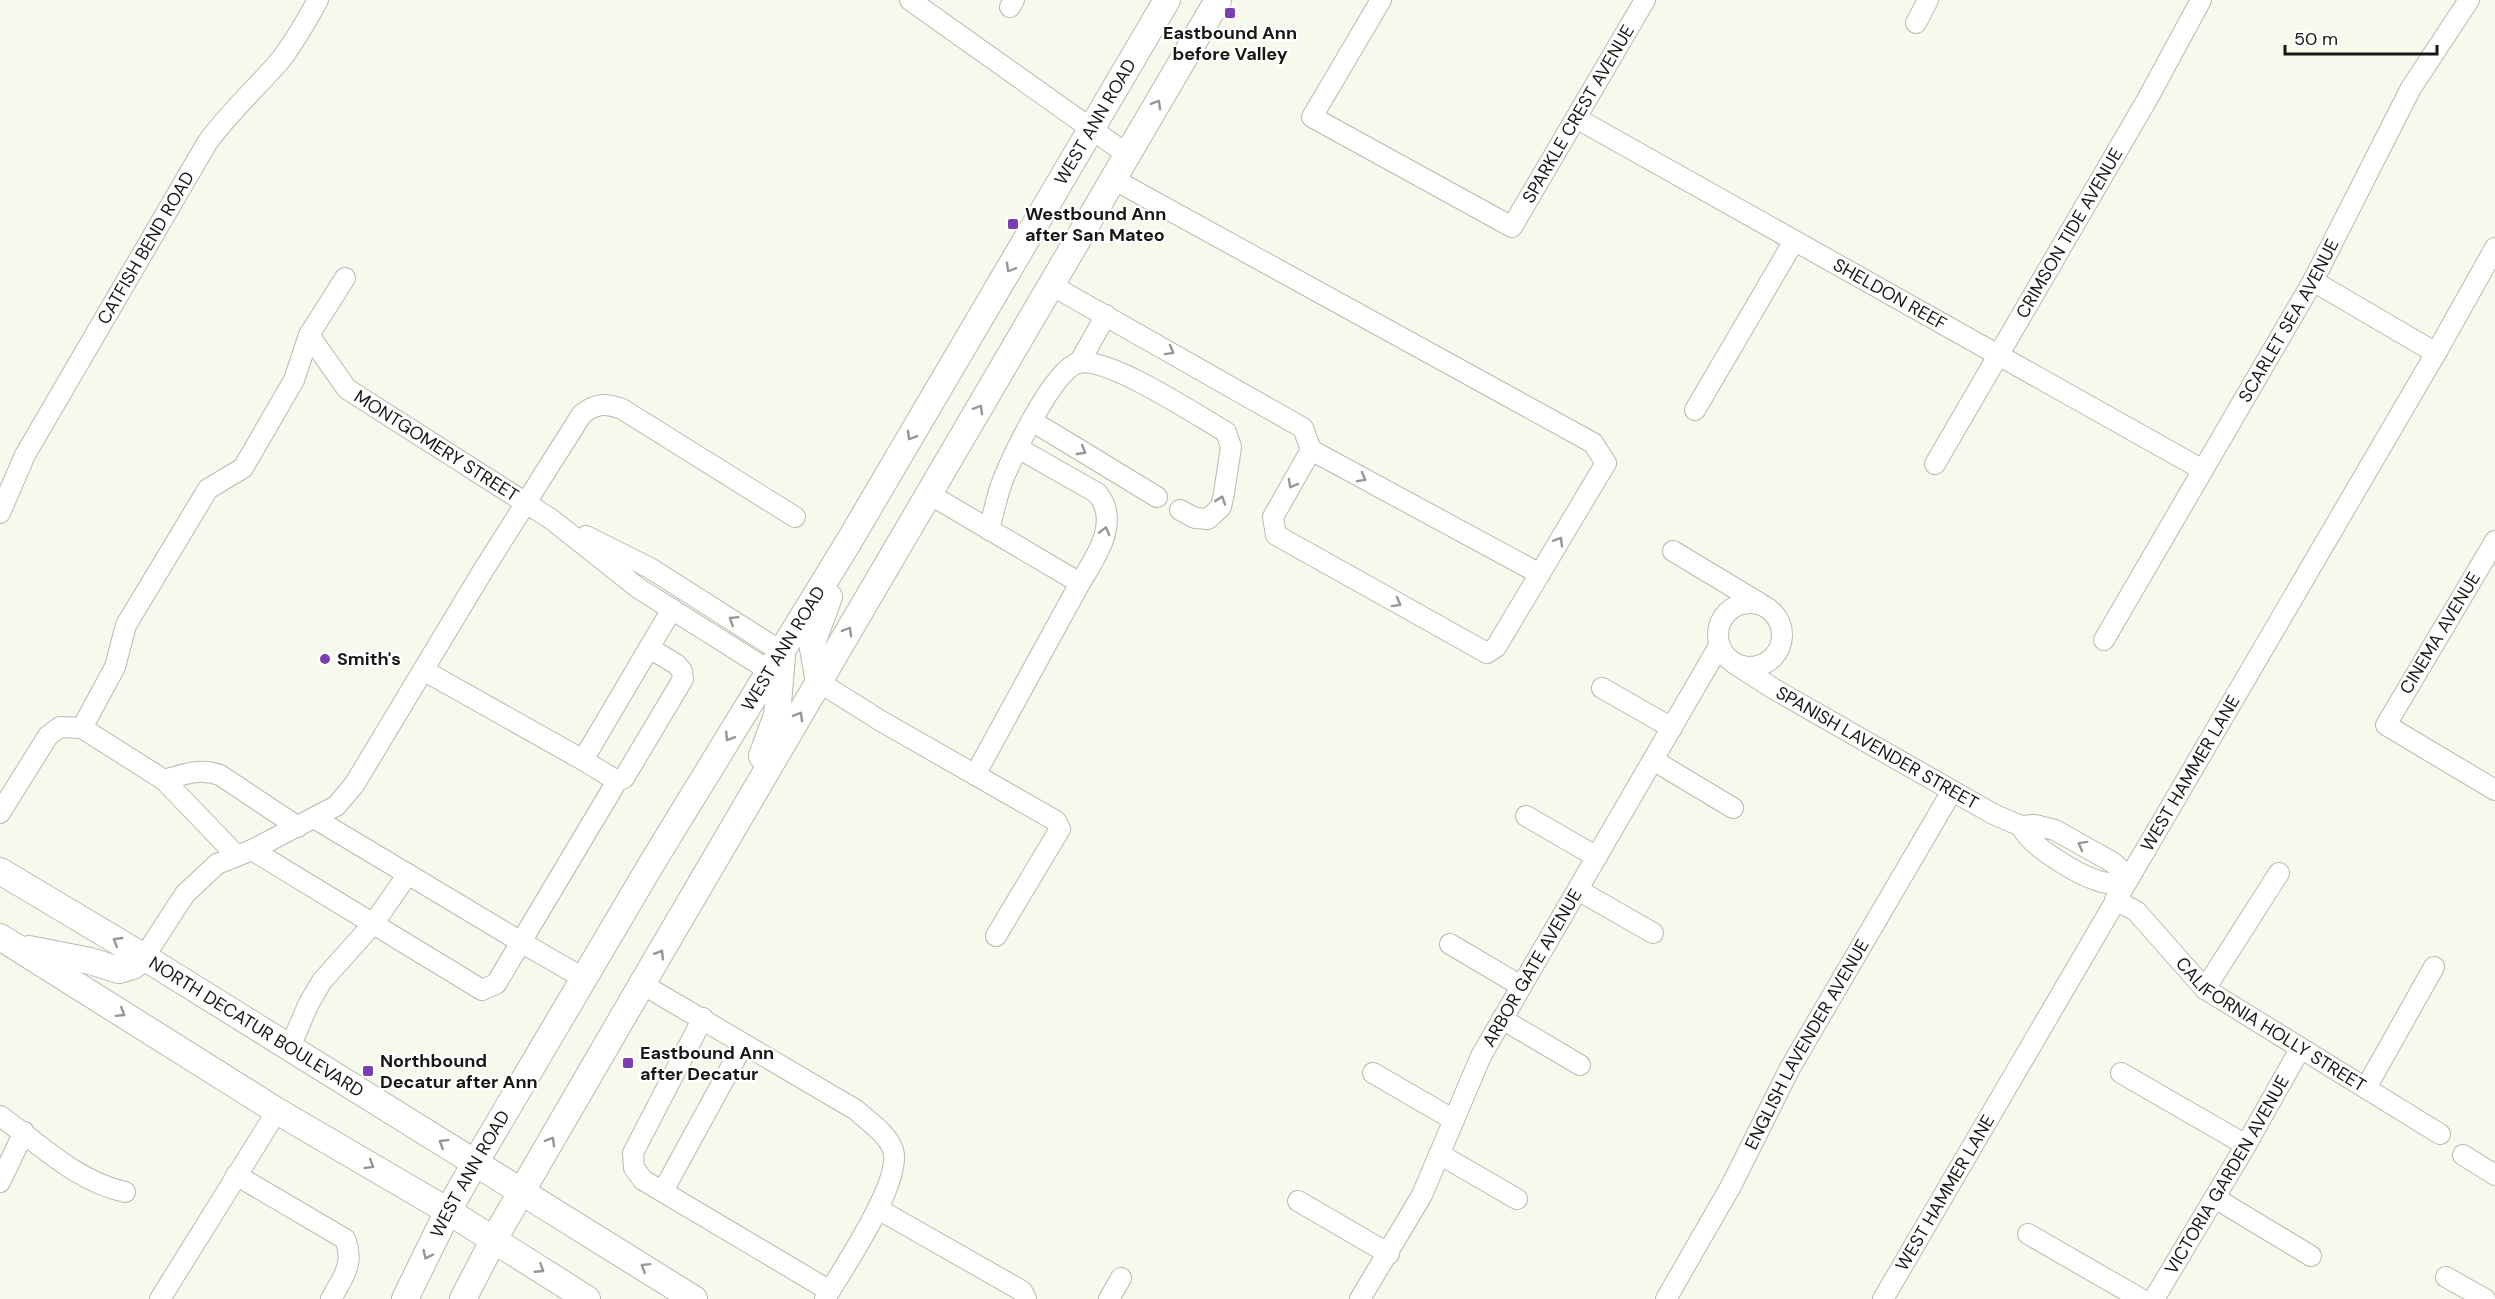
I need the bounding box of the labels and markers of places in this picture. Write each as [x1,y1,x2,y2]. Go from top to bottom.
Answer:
marker: Eastbound Ann before Valley [1223,6,1237,20]
place label: Eastbound Ann before Valley [1163,21,1297,66]
place label: Westbound Ann after San Mateo [1025,202,1166,247]
marker: Westbound Ann after San Mateo [1006,217,1020,231]
place label: Smith's [337,647,401,671]
marker: Smith's [318,652,332,666]
place label: Eastbound Ann after Decatur [640,1041,774,1086]
place label: Northbound Decatur after Ann [380,1049,538,1094]
marker: Eastbound Ann after Decatur [621,1056,635,1070]
marker: Northbound Decatur after Ann [361,1064,375,1078]

